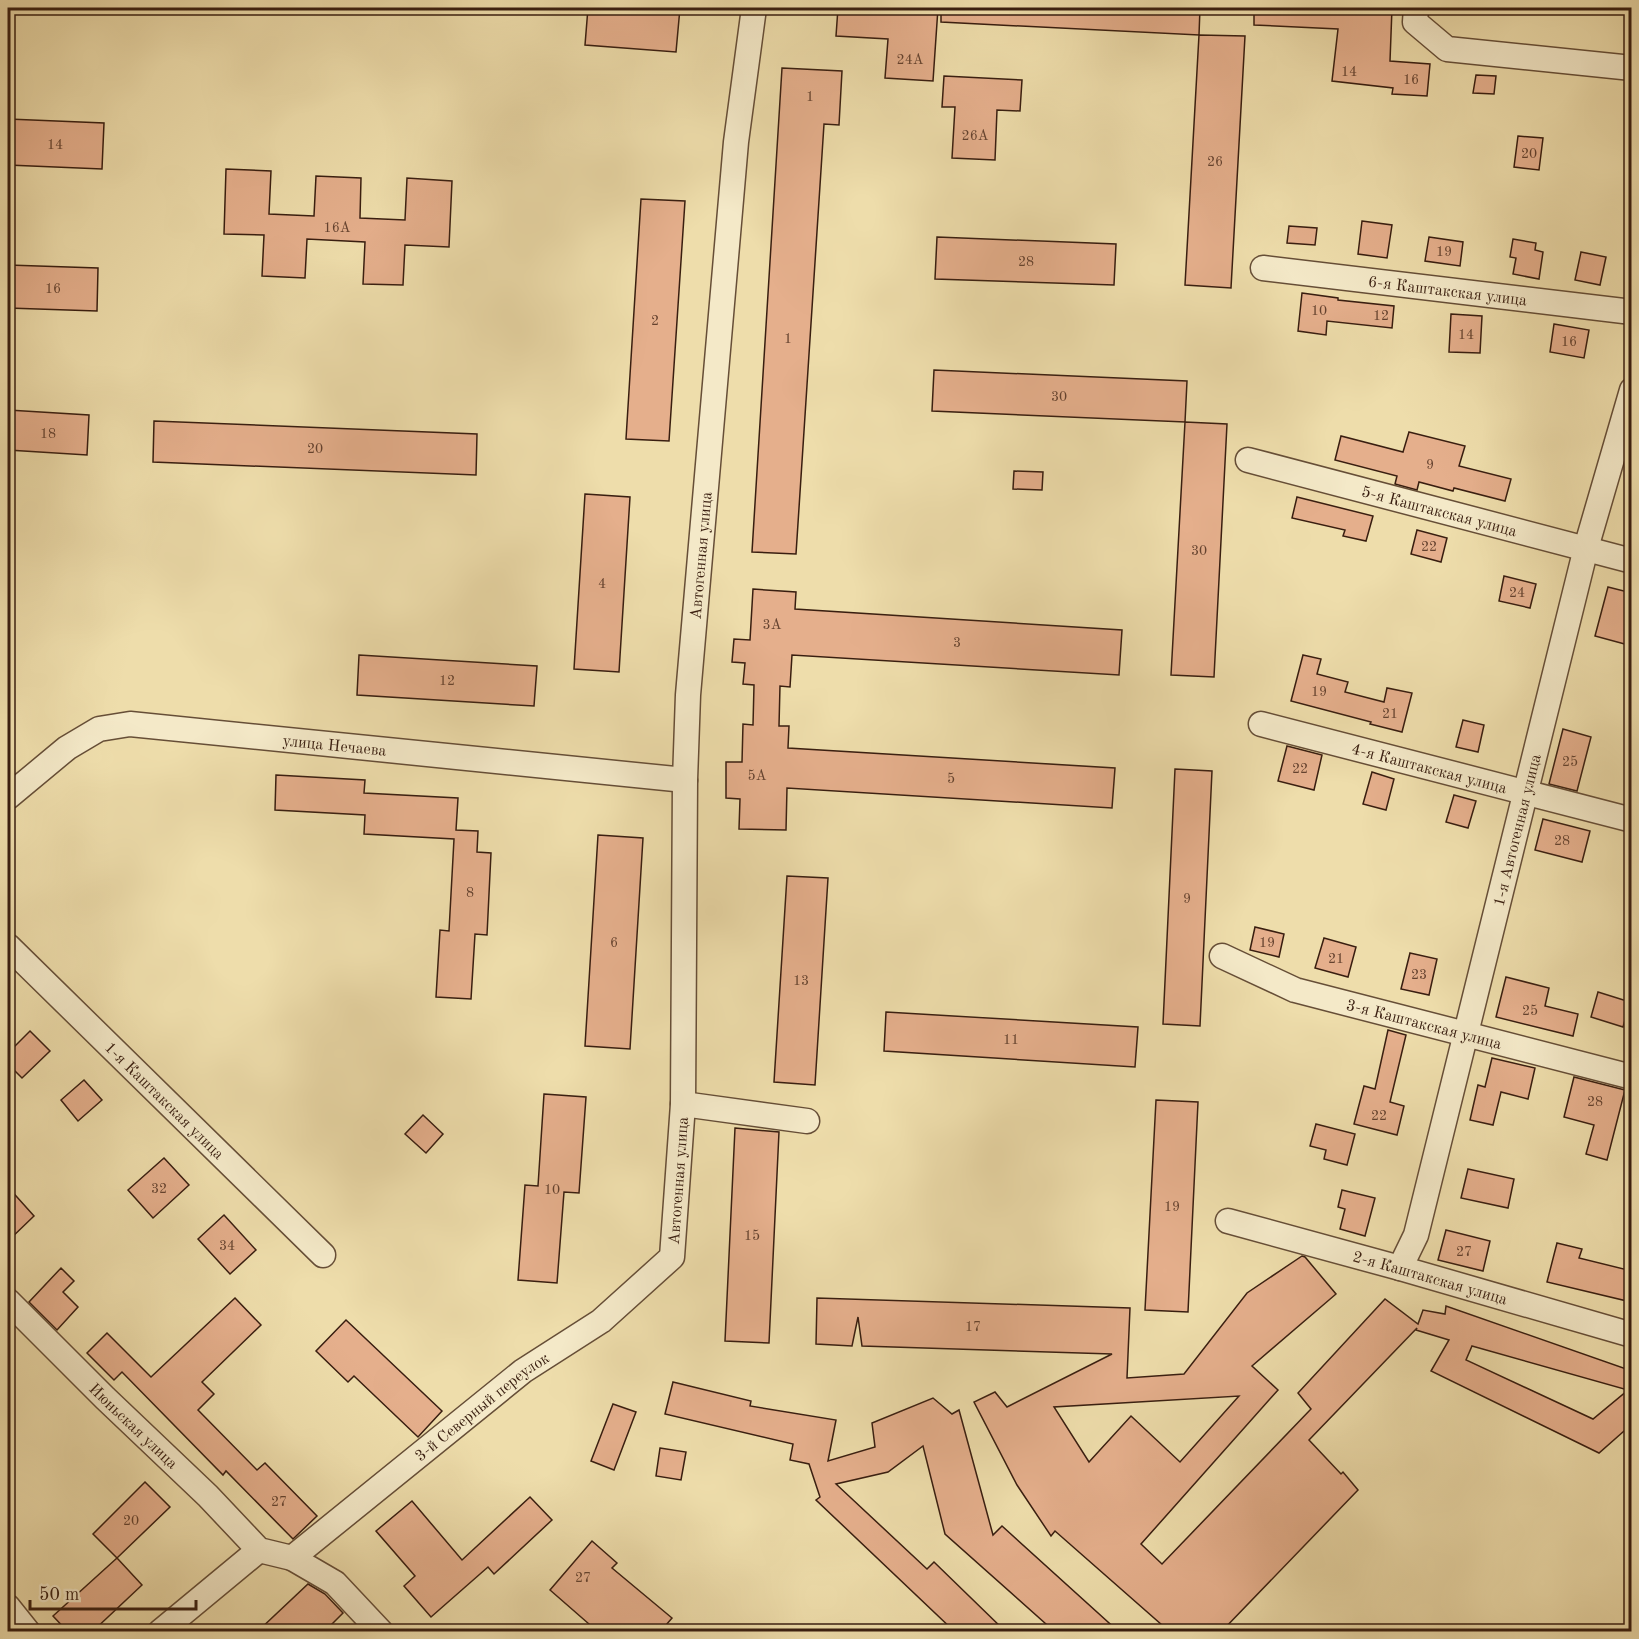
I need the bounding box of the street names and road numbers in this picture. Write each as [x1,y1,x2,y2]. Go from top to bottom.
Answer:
street label: 6-я Каштакская улица [1367,275,1528,309]
street label: 5-я Каштакская улица [1360,484,1518,540]
street label: Автогенная улица [689,491,716,620]
street label: улица Нечаева [282,733,387,760]
street label: 4-я Каштакская улица [1349,742,1509,797]
street label: 1-я Автогенная улица [1492,753,1545,908]
street label: 3-я Каштакская улица [1344,998,1503,1053]
street label: 1-я Каштакская улица [101,1040,226,1163]
street label: Автогенная улица [667,1116,692,1245]
street label: 2-я Каштакская улица [1351,1249,1509,1309]
street label: 3-й Северный переулок [413,1350,553,1465]
street label: Июньская улица [85,1381,180,1473]

